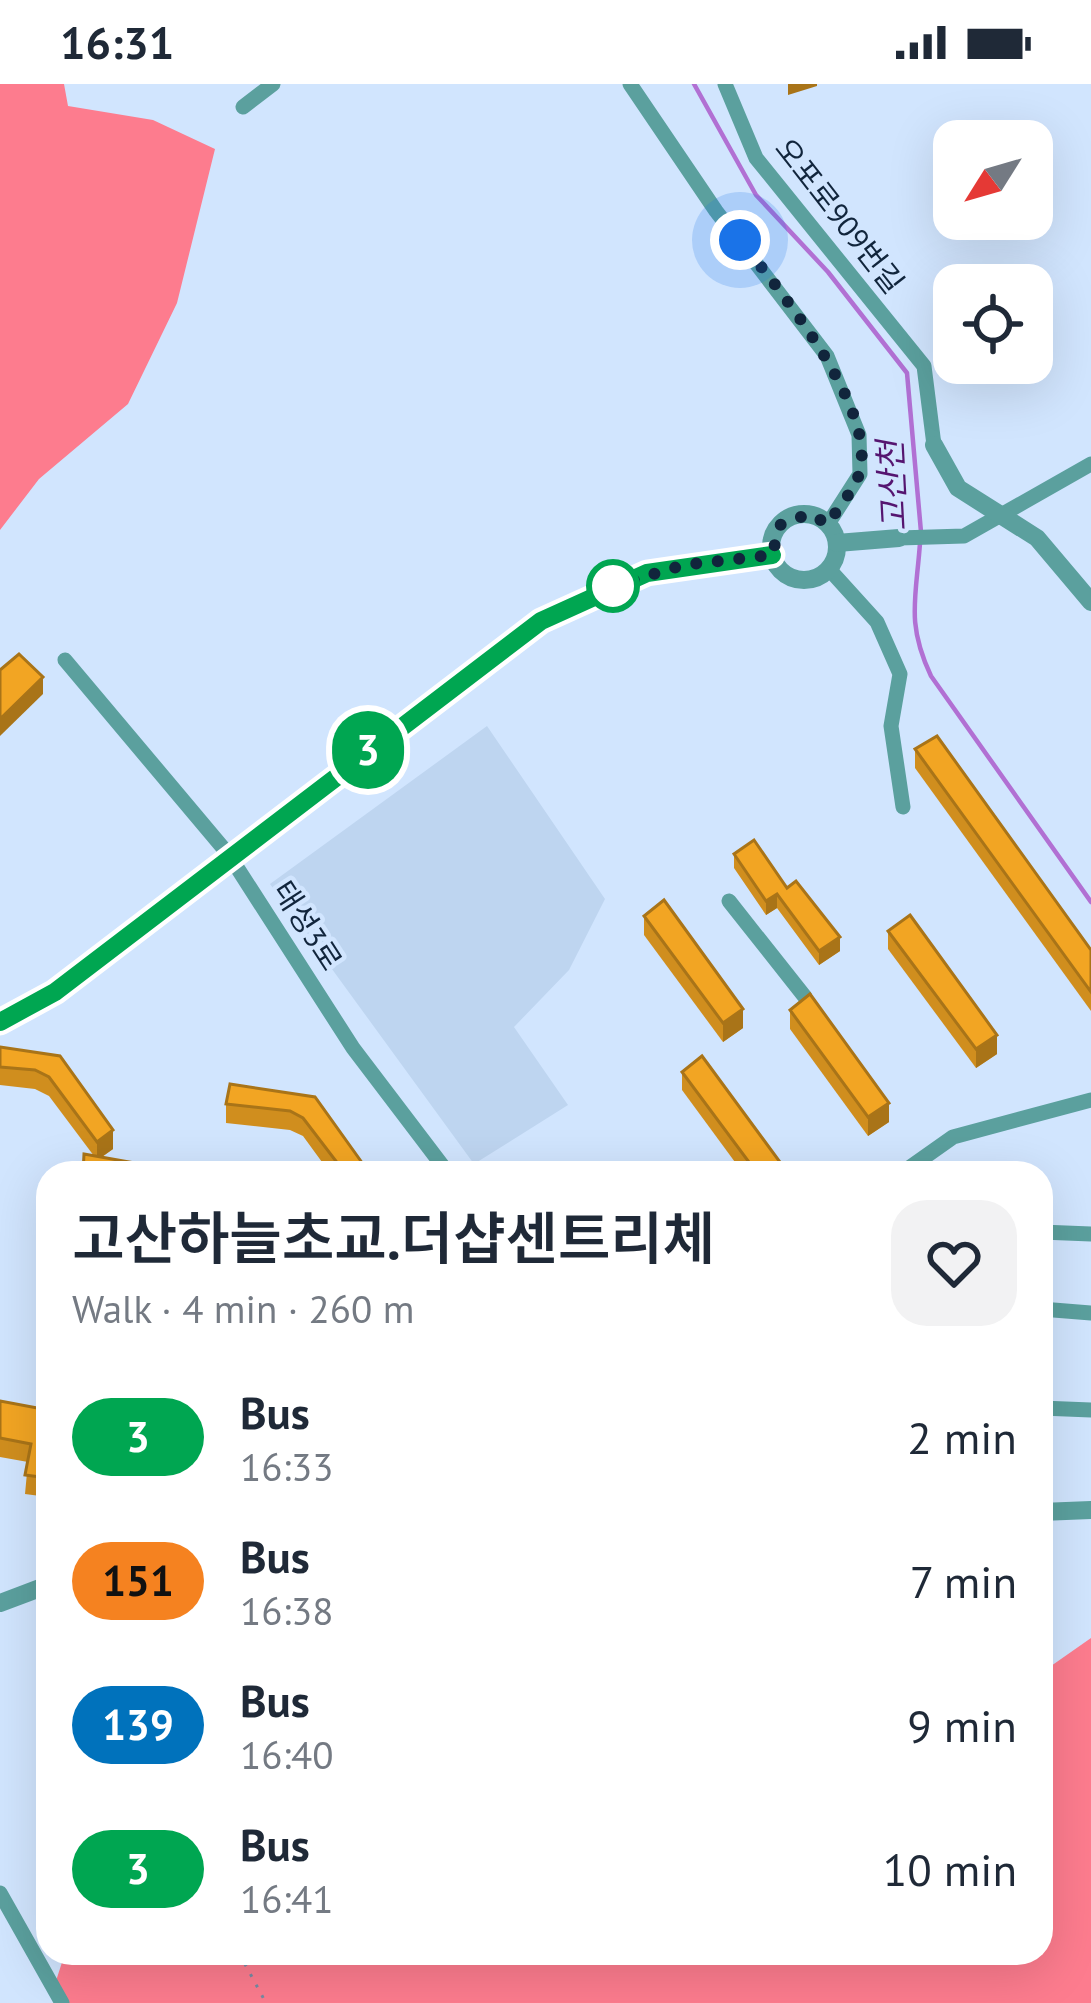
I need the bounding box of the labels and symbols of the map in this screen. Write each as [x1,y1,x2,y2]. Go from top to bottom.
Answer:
north arrow [933,120,1053,240]
street label: 오포로909번길 [767,129,913,301]
your location [710,210,770,270]
water label: 고산천 [867,436,915,533]
unlabelled marker [588,561,638,611]
line badge: 3 [329,711,407,789]
street label: 태성3로 [265,873,352,977]

